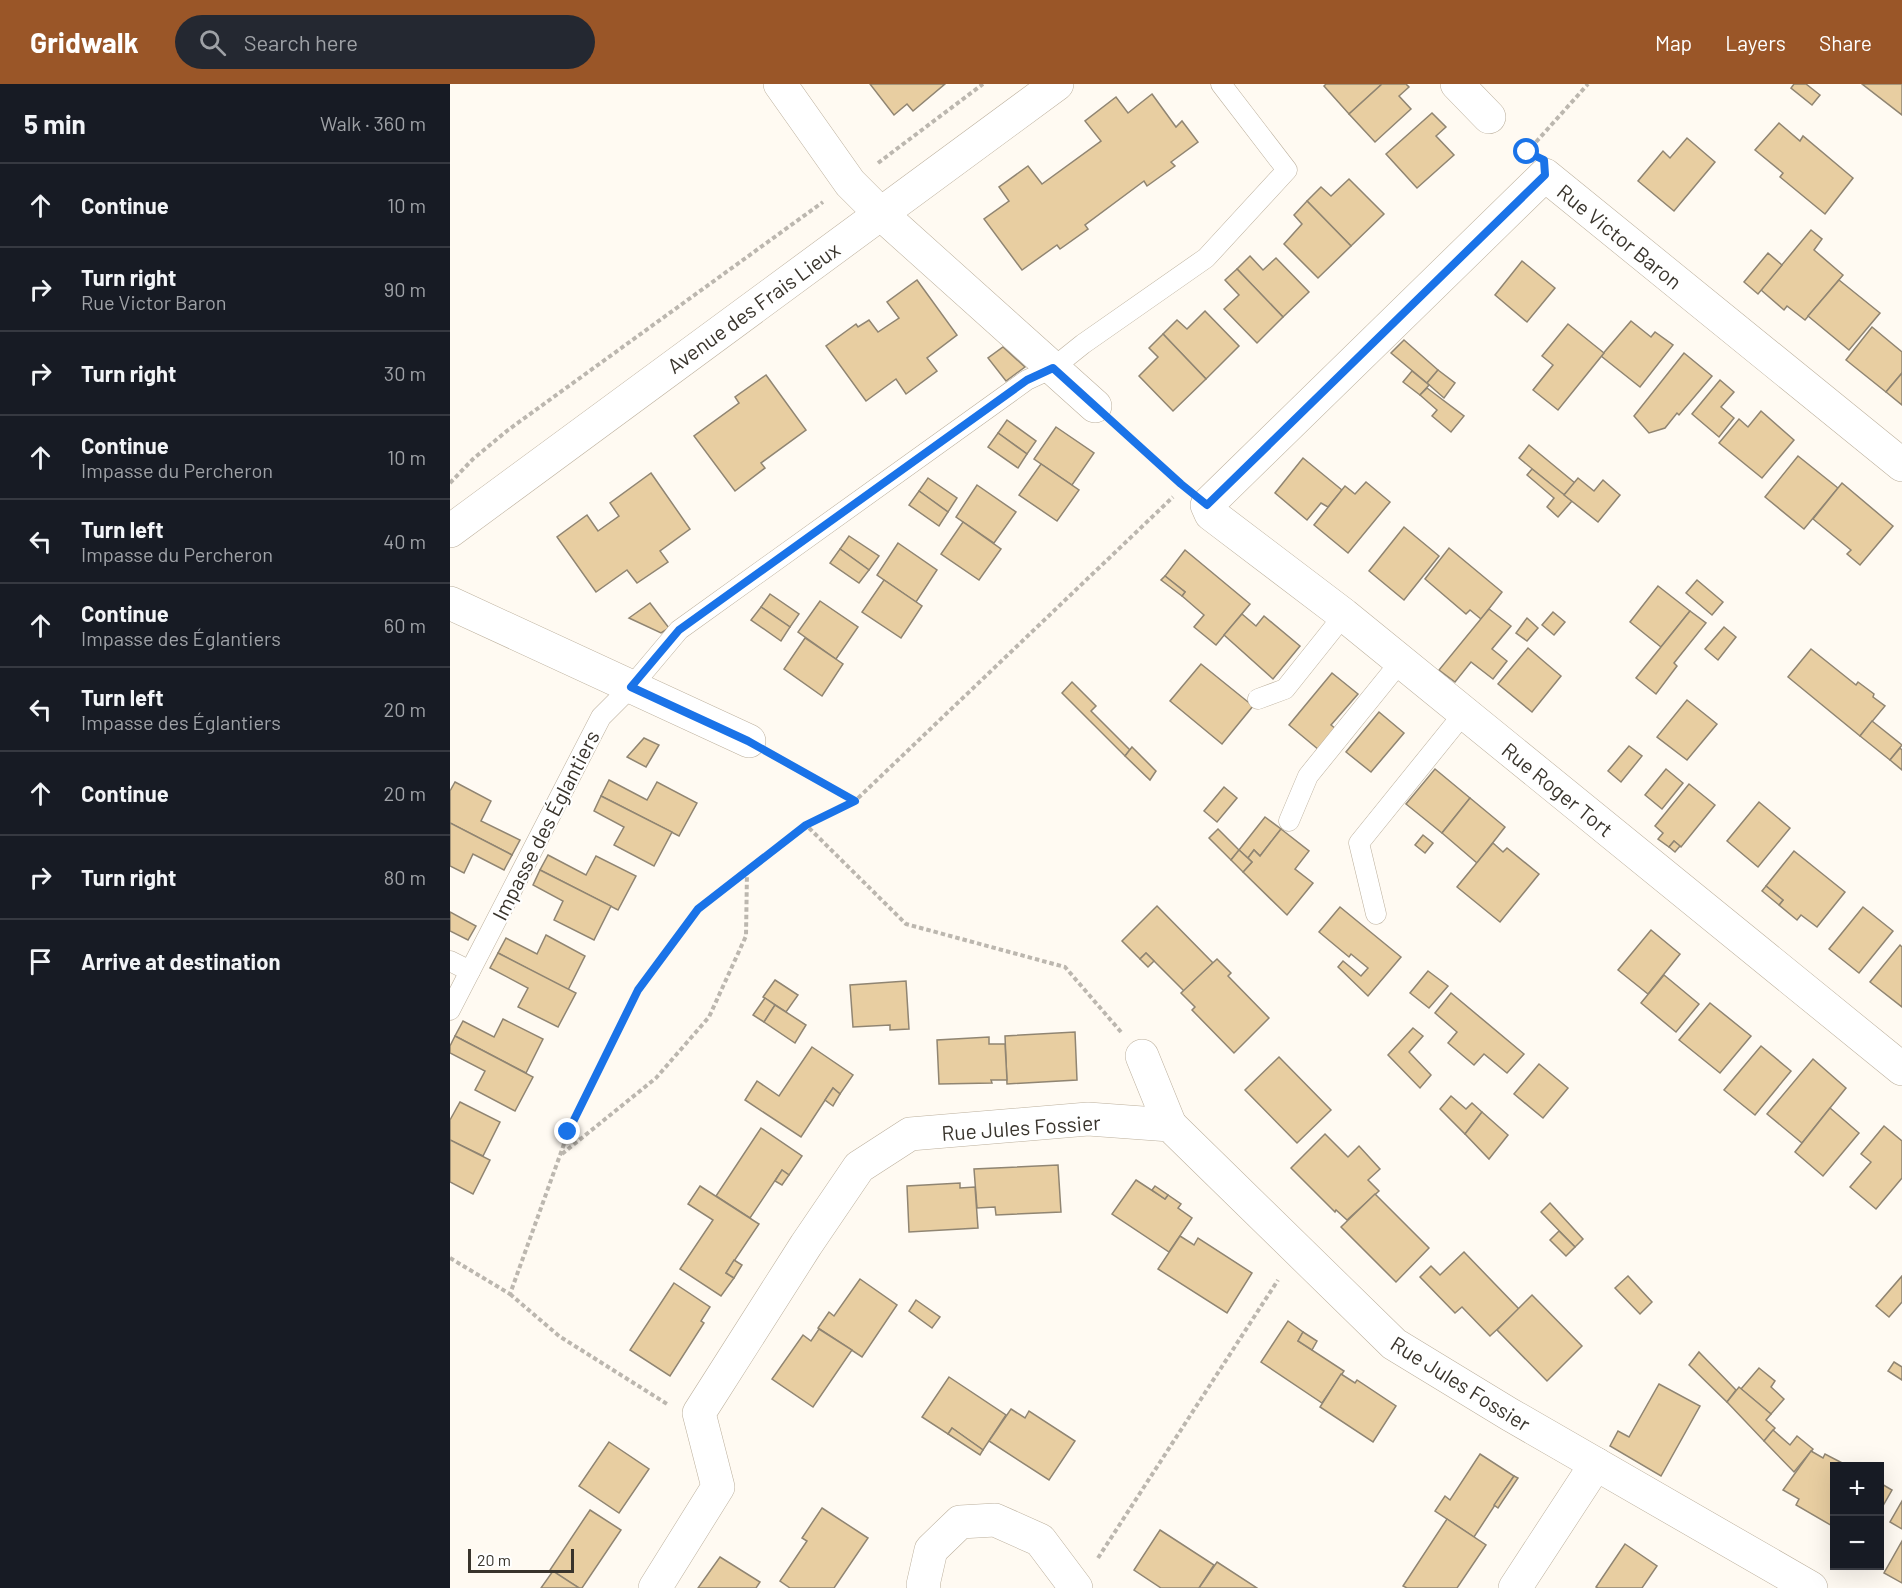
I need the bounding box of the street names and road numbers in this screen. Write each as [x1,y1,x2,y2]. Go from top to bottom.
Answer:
street label: Rue Victor Baron [1553,178,1687,294]
street label: Avenue des Frais Lieux [662,236,844,378]
street label: Impasse des Églantiers [486,726,604,924]
street label: Rue Roger Tort [1497,737,1619,841]
street label: Rue Jules Fossier [941,1109,1102,1145]
street label: Rue Jules Fossier [1387,1330,1536,1436]

